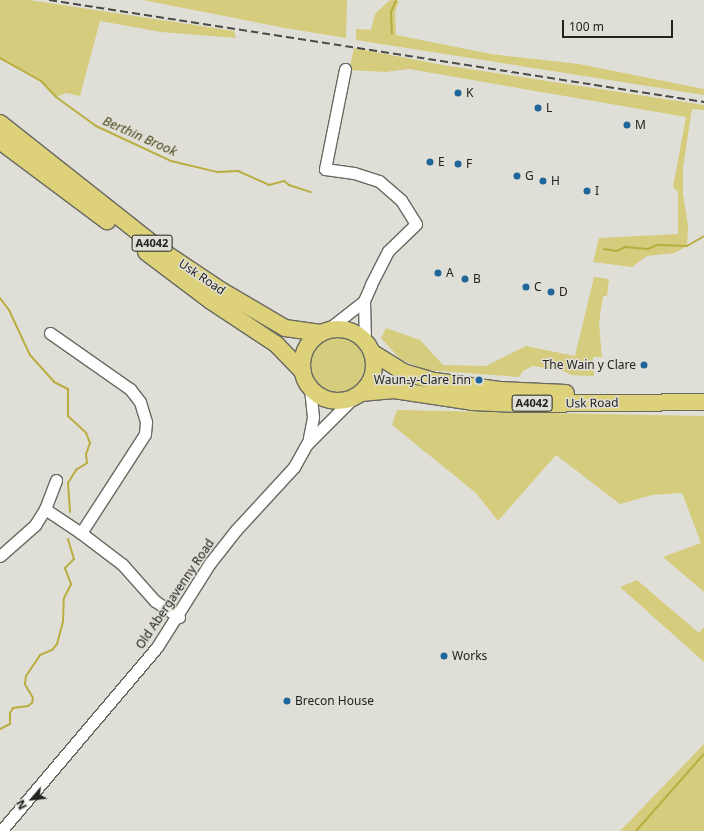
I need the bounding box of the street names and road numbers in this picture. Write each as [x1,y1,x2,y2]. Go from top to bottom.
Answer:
road number: A4042 [131,234,173,252]
street label: Usk Road [176,256,228,298]
road number: A4042 [511,394,553,412]
street label: Usk Road [565,395,619,411]
street label: Old Abergavenny Road [133,536,217,652]

